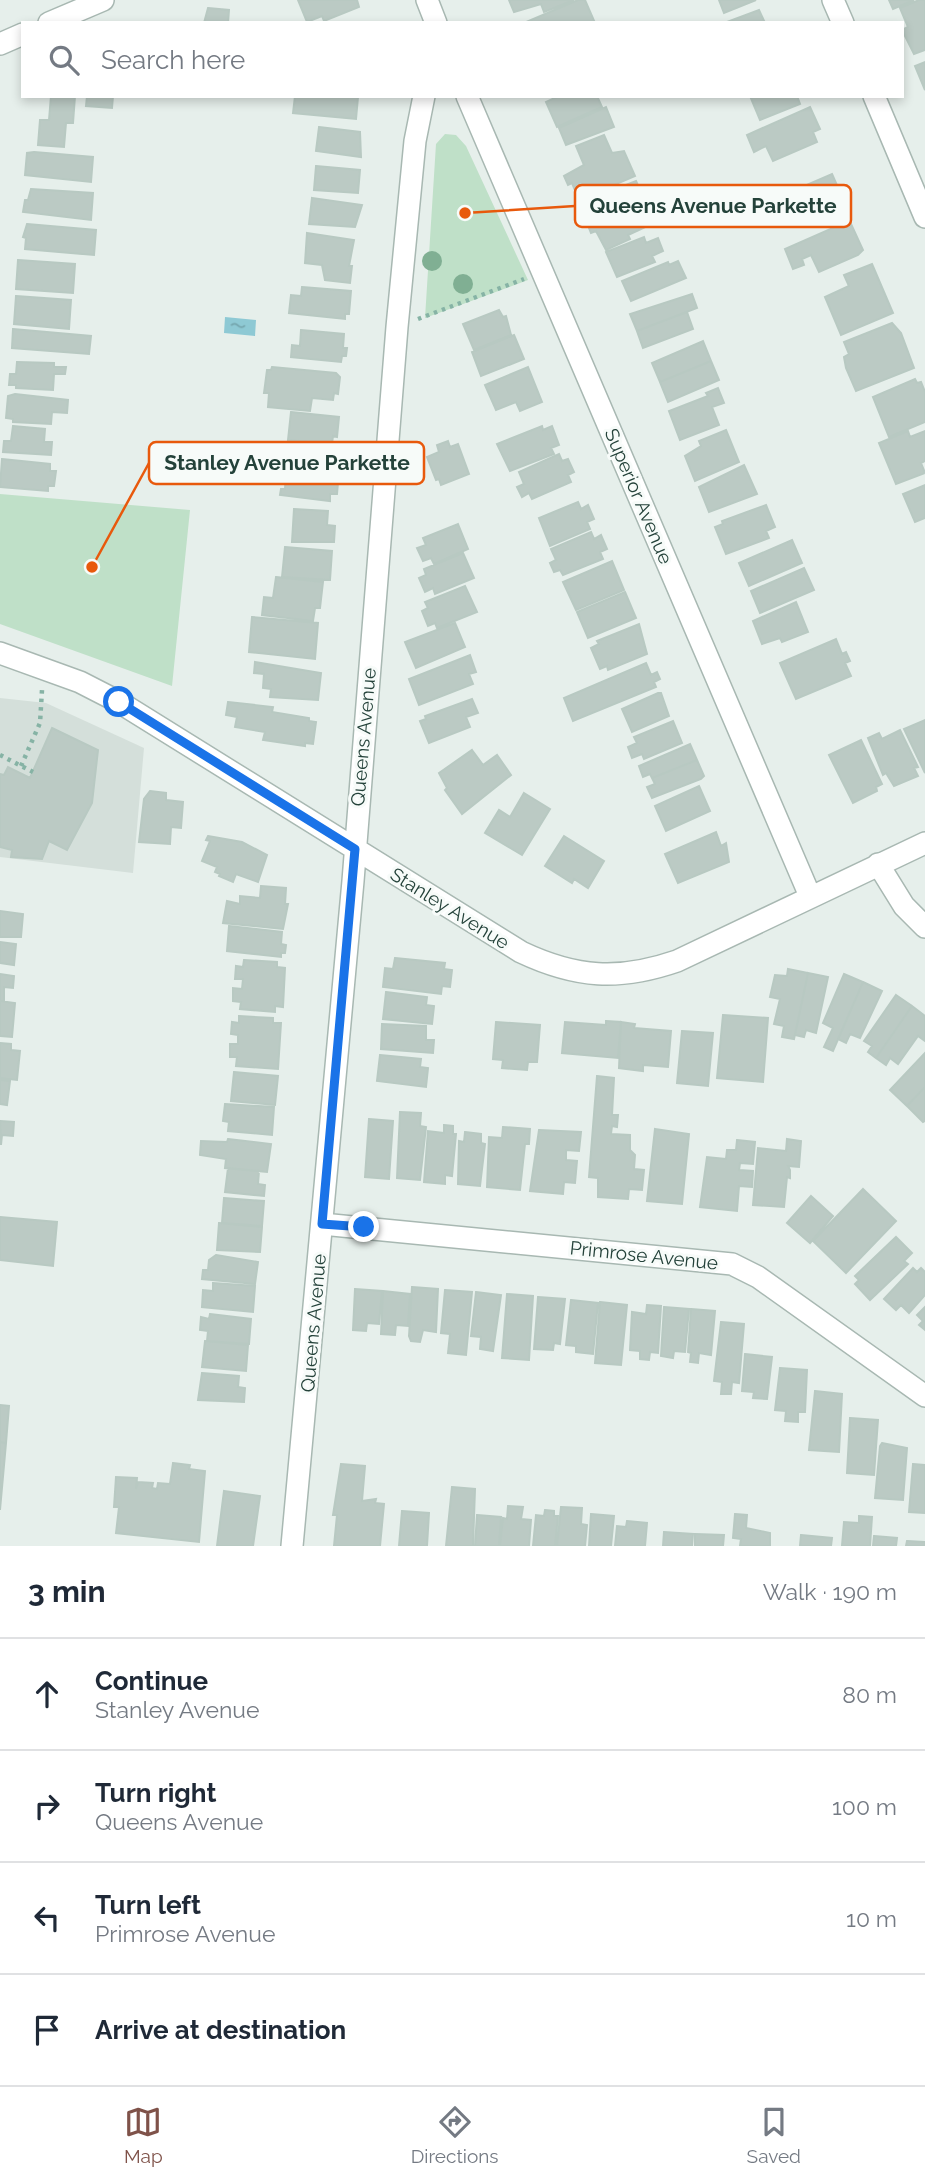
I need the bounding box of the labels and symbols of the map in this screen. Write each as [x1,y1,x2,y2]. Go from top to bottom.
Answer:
callout: Queens Avenue Parkette [575,185,851,227]
text: Queens Avenue Parkette [589,193,837,218]
street label: Superior Avenue [601,425,677,567]
callout: Stanley Avenue Parkette [149,442,424,484]
text: Stanley Avenue Parkette [164,450,410,475]
street label: Queens Avenue [346,667,380,807]
route start [103,686,134,717]
street label: Stanley Avenue [387,863,513,953]
route end [348,1211,379,1242]
street label: Primrose Avenue [569,1236,719,1274]
street label: Queens Avenue [296,1253,330,1393]

